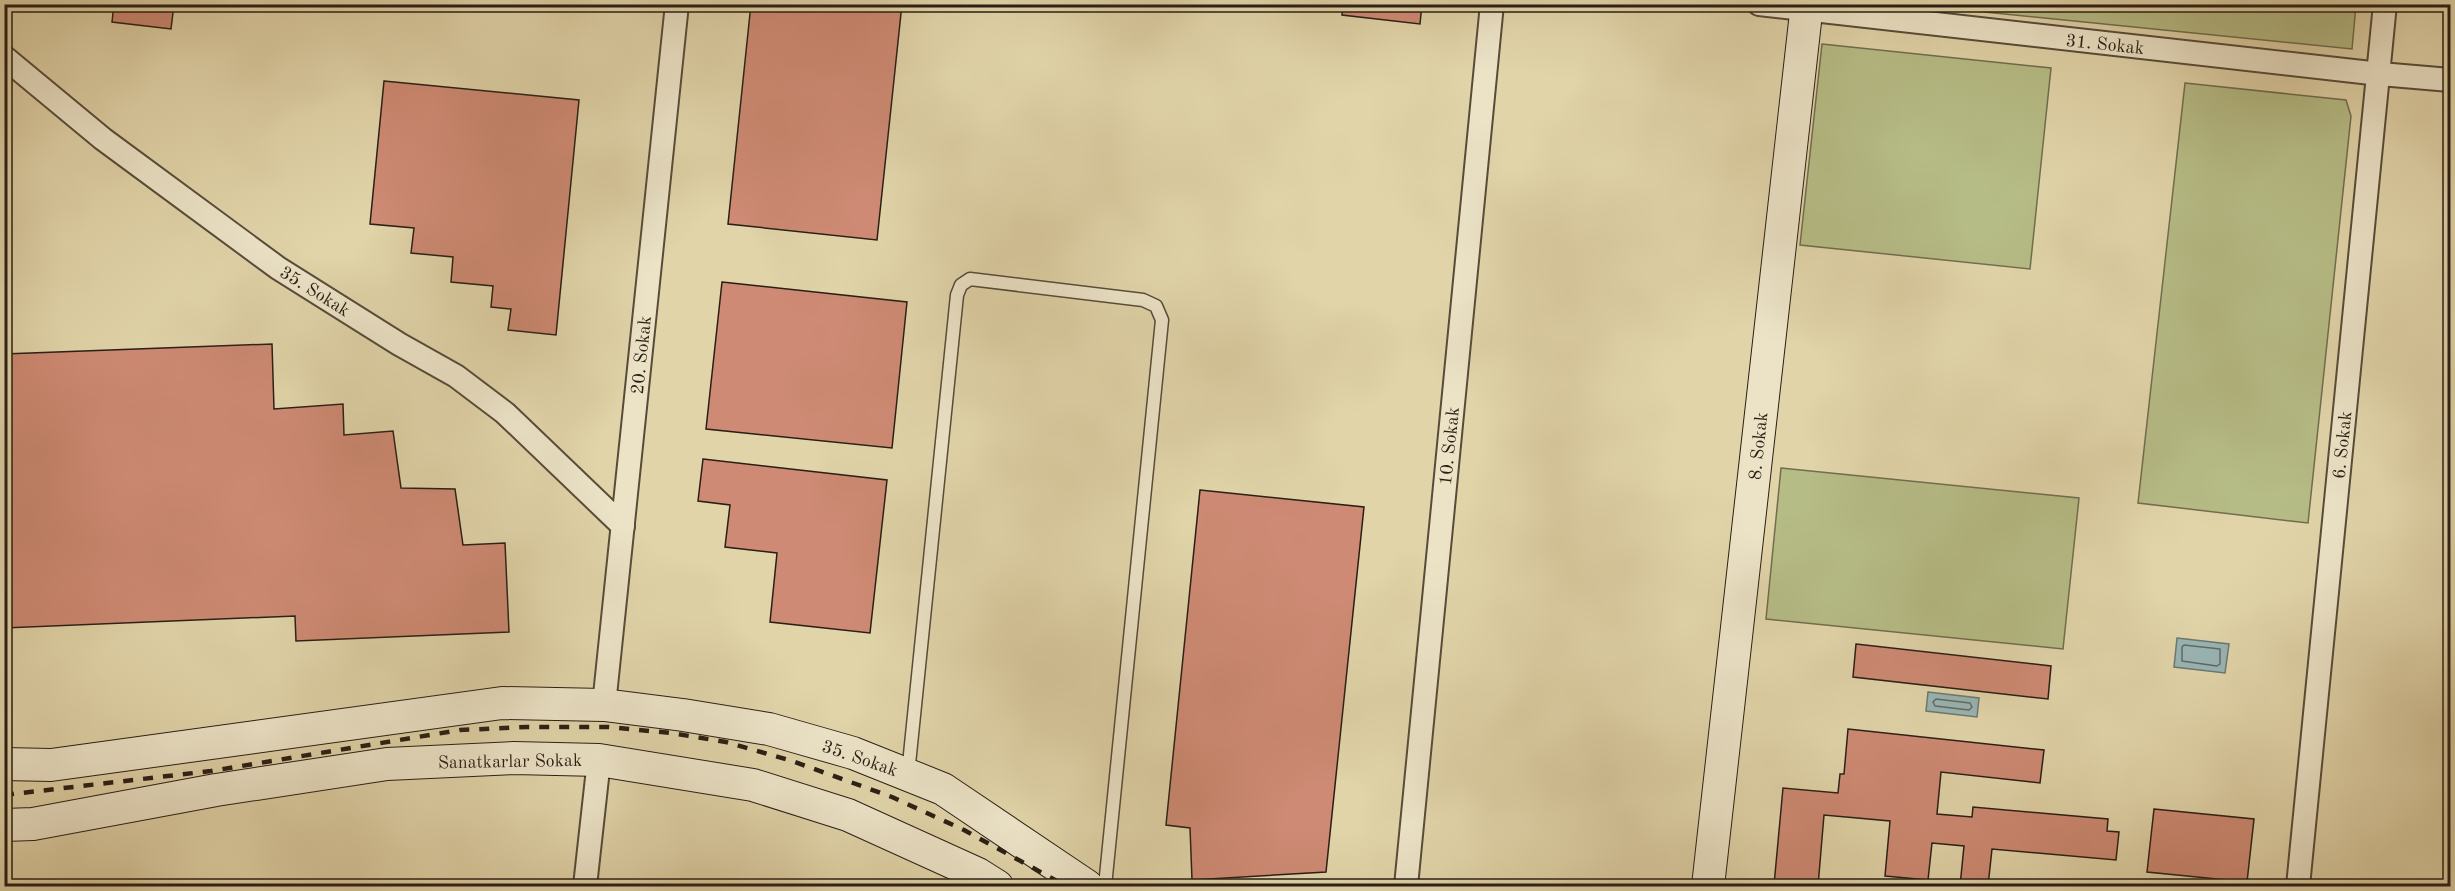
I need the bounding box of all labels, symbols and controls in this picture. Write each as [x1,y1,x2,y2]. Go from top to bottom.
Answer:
street label: 31. Sokak [2065,32,2145,58]
street label: 35. Sokak [276,263,353,320]
street label: 20. Sokak [629,315,655,395]
street label: 10. Sokak [1437,406,1463,486]
street label: 6. Sokak [2330,410,2356,480]
street label: 8. Sokak [1746,411,1772,481]
street label: 35. Sokak [820,738,900,780]
street label: Sanatkarlar Sokak [438,752,582,772]

